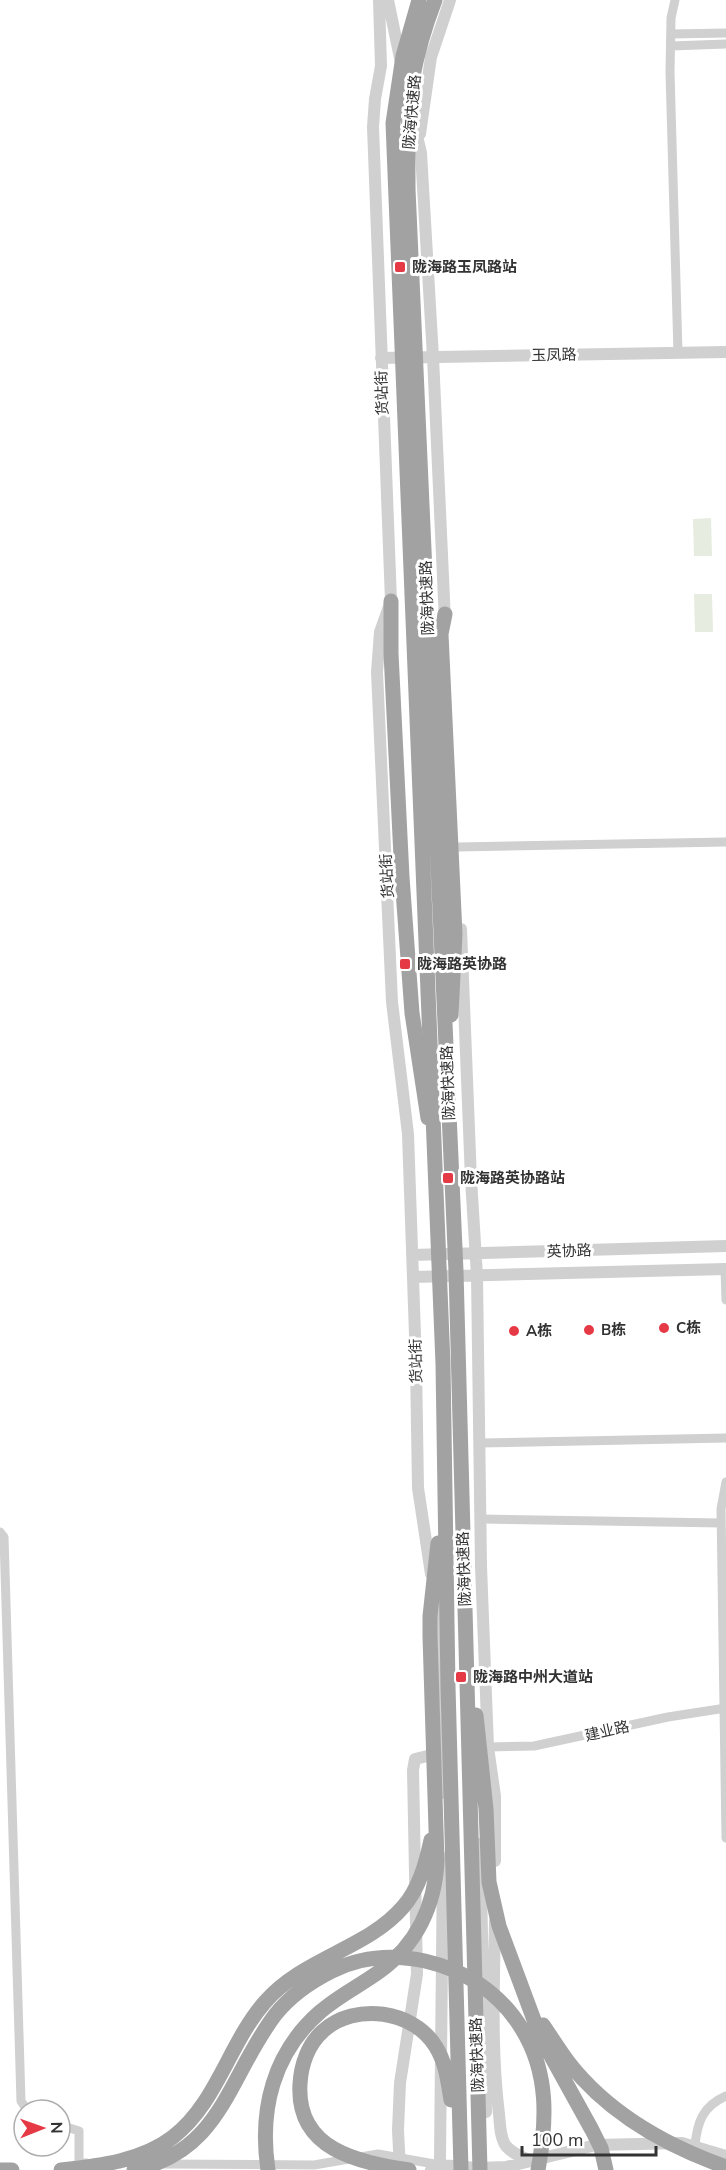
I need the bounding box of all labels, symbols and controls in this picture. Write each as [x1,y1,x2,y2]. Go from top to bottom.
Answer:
street label: 陇海快速路 [399,74,425,150]
place label: 陇海路玉凤路站 [412,257,517,277]
marker: 陇海路玉凤路站 [393,260,407,274]
street label: 玉凤路 [531,345,577,365]
street label: 货站街 [371,370,393,416]
street label: 陇海快速路 [416,560,438,636]
street label: 货站街 [376,853,398,899]
place label: 陇海路英协路 [417,954,507,974]
marker: 陇海路英协路 [398,957,412,971]
street label: 陇海快速路 [437,1045,459,1121]
place label: 陇海路英协路站 [460,1168,565,1188]
marker: 陇海路英协路站 [441,1171,455,1185]
street label: 英协路 [546,1240,592,1262]
place label: C栋 [676,1318,701,1338]
place label: B栋 [601,1320,626,1340]
place label: A栋 [526,1321,552,1341]
marker: C栋 [657,1321,671,1335]
marker: B栋 [582,1323,596,1337]
marker: A栋 [507,1324,521,1338]
street label: 货站街 [406,1338,426,1384]
street label: 陇海快速路 [453,1531,475,1607]
place label: 陇海路中州大道站 [473,1667,593,1687]
marker: 陇海路中州大道站 [454,1670,468,1684]
street label: 建业路 [583,1716,631,1746]
street label: 陇海快速路 [466,2017,488,2093]
north arrow [12,2098,72,2158]
scale bar [522,2119,656,2157]
text: N [45,2122,67,2134]
text: 100 m [531,2128,583,2152]

